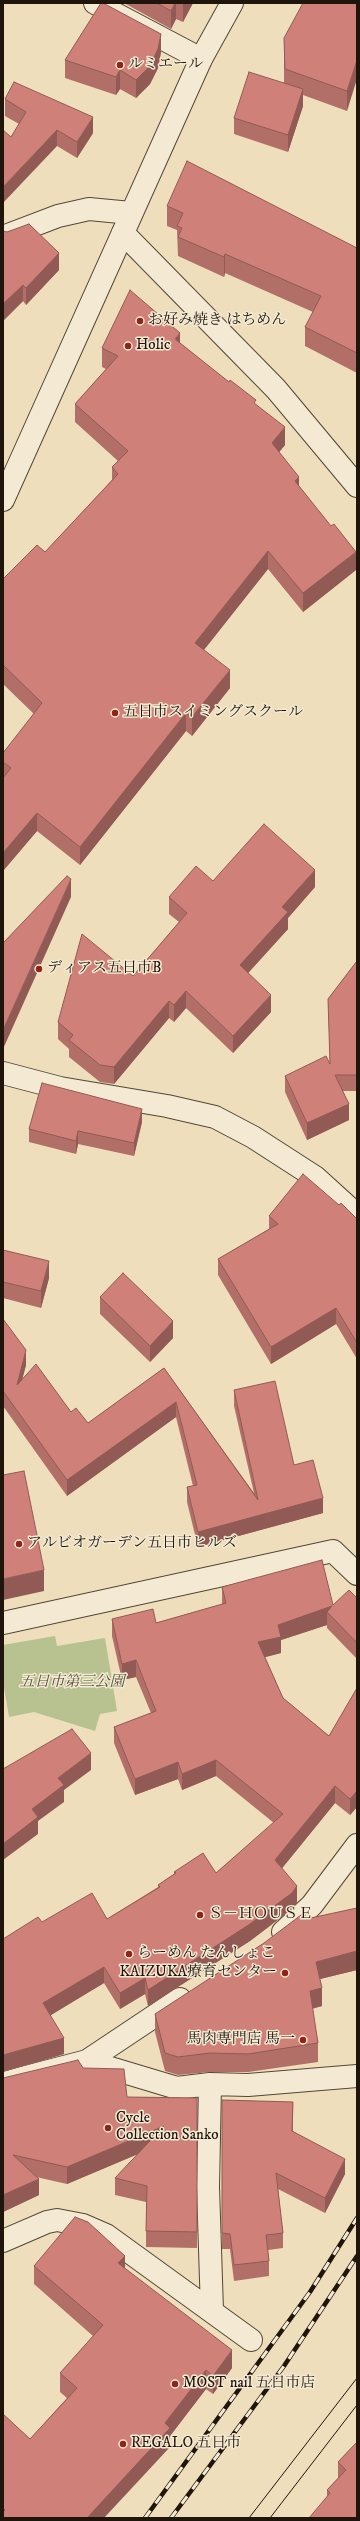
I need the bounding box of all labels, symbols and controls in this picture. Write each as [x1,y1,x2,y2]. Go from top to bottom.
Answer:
place label: ルミエール [128,56,203,74]
marker: ルミエール [115,60,125,70]
place label: お好み焼き はちめん [148,312,286,330]
marker: お好み焼き はちめん [135,316,145,326]
place label: Holic [136,337,170,355]
marker: Holic [123,341,133,351]
place label: 五日市スイミングスクール [123,704,303,722]
marker: 五日市スイミングスクール [110,708,120,718]
place label: ディアス五日市B [47,960,161,978]
marker: ディアス五日市B [34,964,44,974]
place label: アルビオガーデン五日市ヒルズ [27,1535,237,1553]
marker: アルビオガーデン五日市ヒルズ [14,1539,24,1549]
park label: 五日市第三公園 [20,1674,124,1692]
place label: Ｓ－ＨＯＵＳＥ [208,1906,313,1924]
marker: Ｓ－ＨＯＵＳＥ [195,1910,205,1920]
place label: らーめん たんしょこ [137,1945,275,1963]
marker: らーめん たんしょこ [124,1949,134,1959]
place label: KAIZUKA療育センター [119,1964,277,1982]
marker: KAIZUKA療育センター [280,1968,290,1978]
place label: 馬肉専門店 馬一 [187,2031,295,2049]
marker: 馬肉専門店 馬一 [298,2035,308,2045]
place label: Cycle Collection Sanko [116,2110,219,2145]
marker: Cycle Collection Sanko [103,2123,113,2133]
place label: MOST nail 五日市店 [183,2375,315,2393]
marker: MOST nail 五日市店 [170,2379,180,2389]
place label: REGALO 五日市 [131,2435,241,2453]
marker: REGALO 五日市 [118,2439,128,2449]

